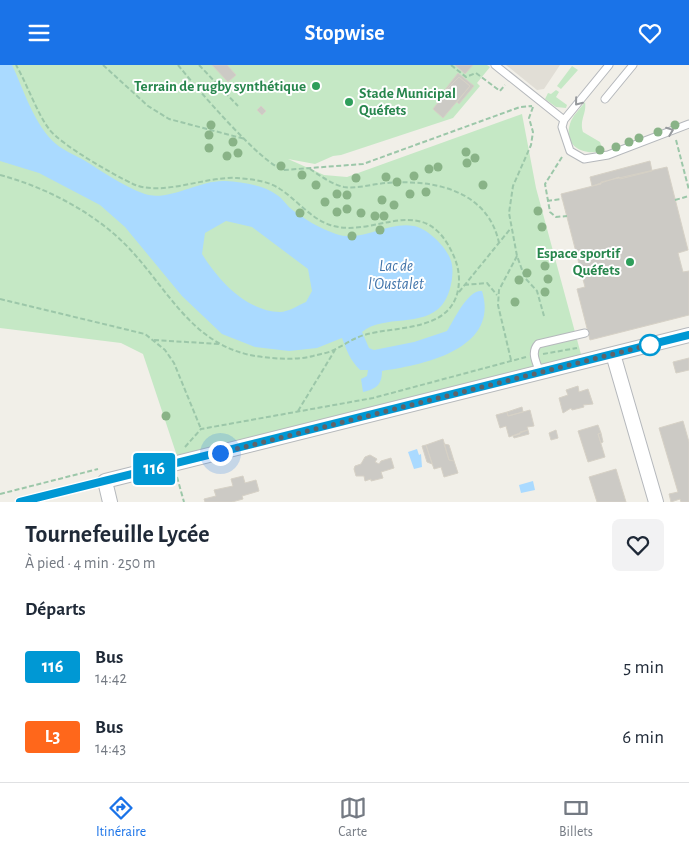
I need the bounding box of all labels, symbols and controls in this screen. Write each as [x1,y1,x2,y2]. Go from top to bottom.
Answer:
icon: menu [25,19,53,47]
icon: heart [636,19,664,47]
text: Stopwise [304,22,385,44]
place label: Terrain de rugby synthétique [134,79,306,94]
marker: Terrain de rugby synthétique [310,80,322,92]
place label: Stade Municipal Quéfets [359,86,456,118]
marker: Stade Municipal Quéfets [343,96,355,108]
one-way arrow [575,97,584,106]
one-way arrow [665,127,674,137]
place label: Espace sportif Quéfets [536,246,621,278]
marker: Espace sportif Quéfets [624,256,636,268]
water label: Lac de l'Oustalet [368,258,425,292]
unlabelled marker [639,334,661,356]
your location [208,441,233,466]
line badge: 116 [125,453,183,485]
text: 116 [143,460,165,478]
button: heart [612,519,664,571]
text: Tournefeuille Lycée [25,523,210,547]
text: À pied · 4 min · 250 m [25,555,156,571]
text: Départs [25,600,86,619]
text: Bus [95,648,123,667]
text: 116 [42,658,63,676]
text: 5 min [623,658,664,677]
text: 14:42 [95,670,127,686]
text: Bus [95,718,123,737]
text: L3 [45,728,60,746]
text: 6 min [622,728,664,747]
text: 14:43 [95,740,126,756]
tab: Itinéraire [96,794,146,841]
tab: Carte [338,794,367,841]
tab: Billets [559,794,593,841]

